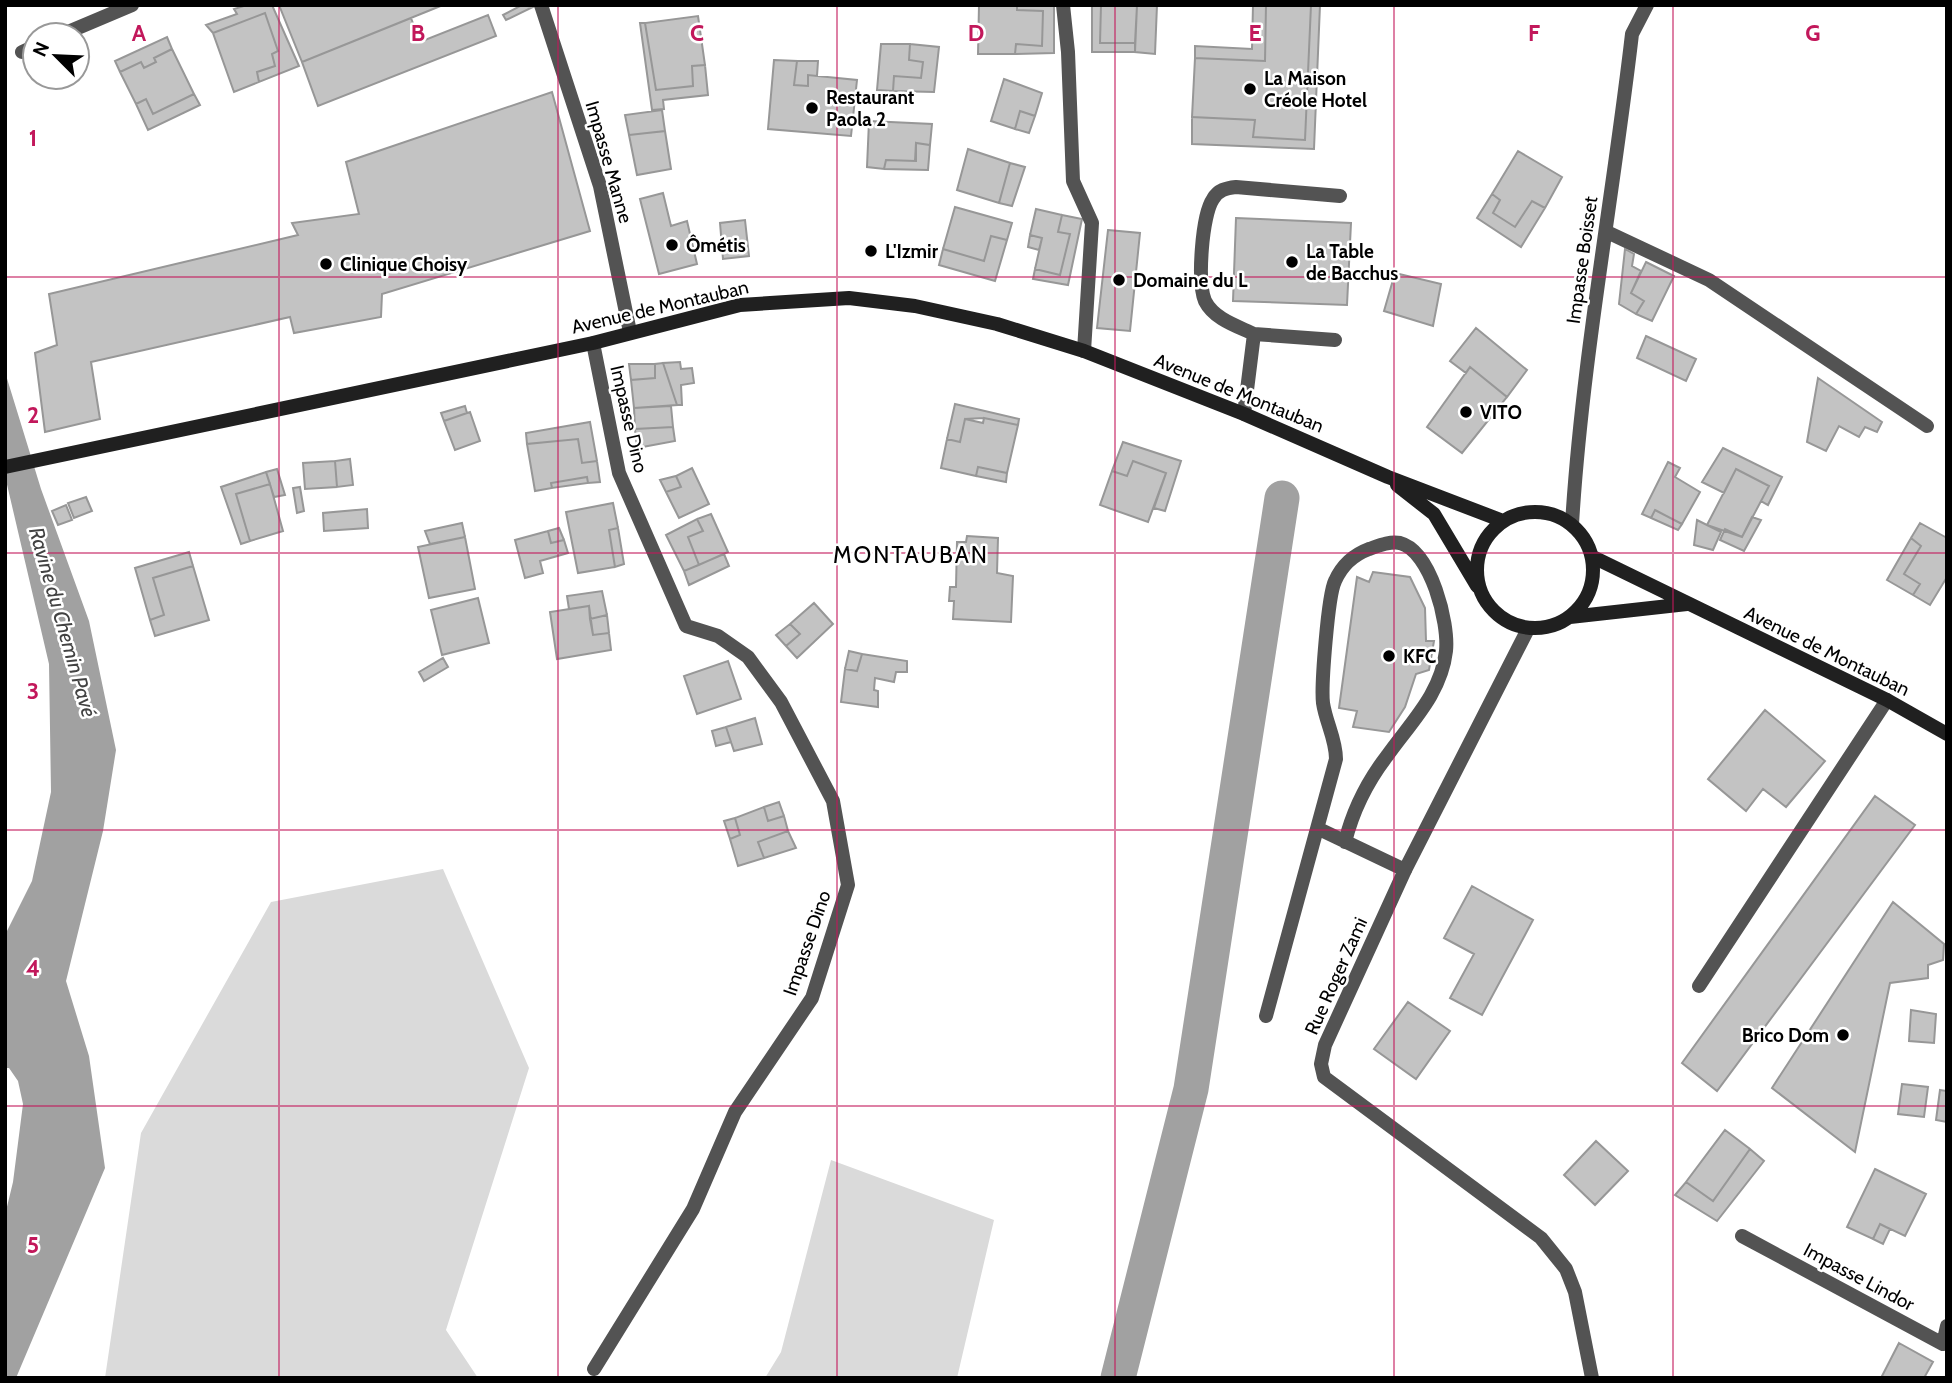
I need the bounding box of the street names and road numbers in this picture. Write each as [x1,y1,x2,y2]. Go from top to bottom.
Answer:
street label: Impasse Manne [581,98,638,226]
street label: Impasse Boisset [1562,194,1602,325]
street label: Avenue de Montauban [569,275,751,339]
street label: Avenue de Montauban [1151,348,1327,438]
street label: Impasse Dino [605,363,653,475]
street label: Avenue de Montauban [1741,601,1913,701]
street label: Impasse Dino [778,887,836,999]
street label: Rue Roger Zami [1300,914,1372,1038]
street label: Impasse Lindor [1800,1238,1918,1316]

